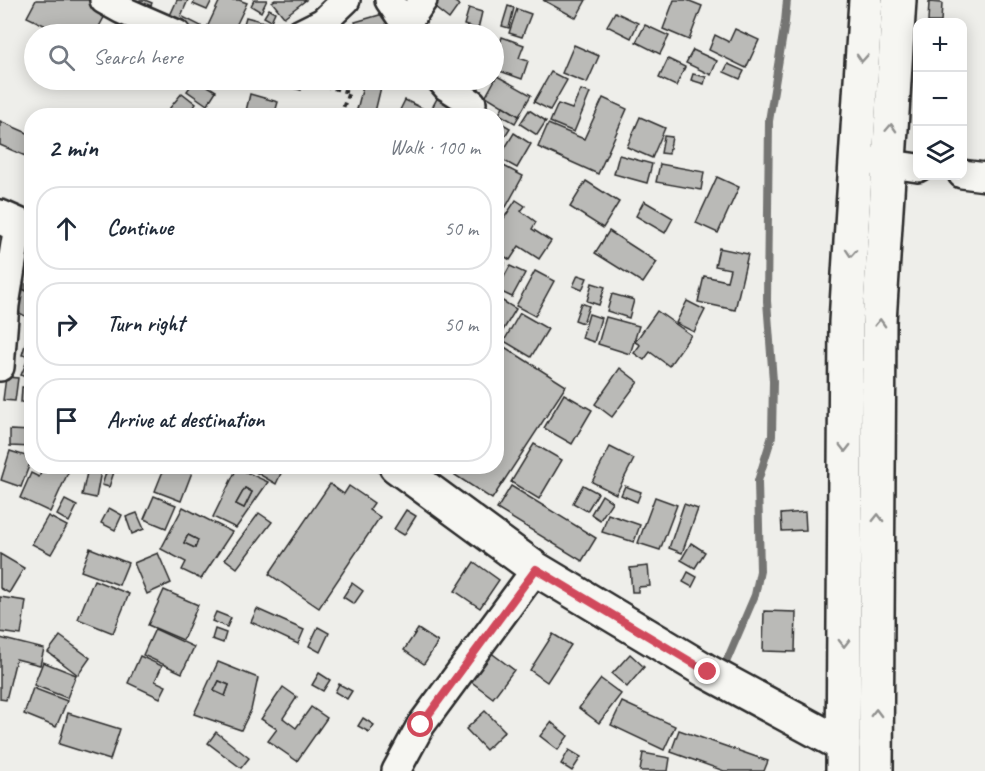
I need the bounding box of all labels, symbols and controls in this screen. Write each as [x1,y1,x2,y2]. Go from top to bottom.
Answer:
map controls [913,18,967,180]
button: + [913,18,967,72]
search box [24,24,504,90]
icon: search [45,41,78,74]
text: Search here [93,43,183,71]
one-way arrow [856,54,869,63]
button: − [913,72,967,126]
one-way arrow [884,123,897,132]
button: layers [913,126,967,180]
text: 2 min [48,131,98,164]
text: Walk · 100 m [390,135,480,160]
icon: ahead [50,212,83,245]
text: Continue [107,214,173,242]
text: 50 m [444,216,478,241]
one-way arrow [844,249,857,258]
icon: right [50,308,83,341]
text: Turn right [107,310,184,338]
text: 50 m [444,312,478,337]
one-way arrow [873,318,886,327]
icon: arrive [50,404,83,437]
text: Arrive at destination [107,406,264,434]
one-way arrow [839,443,851,452]
one-way arrow [872,513,884,522]
one-way arrow [838,638,850,647]
route end [694,658,720,684]
one-way arrow [870,708,882,717]
route start [407,711,433,737]

